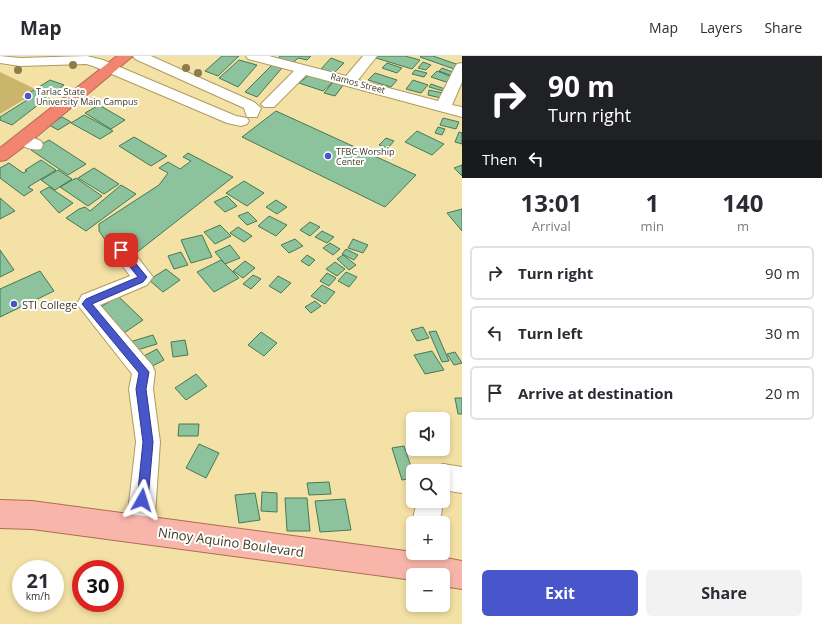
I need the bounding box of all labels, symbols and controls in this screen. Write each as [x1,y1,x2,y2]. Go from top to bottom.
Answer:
text: Map [20,15,61,41]
text: Map [649,18,678,37]
text: Layers [700,18,742,37]
text: Share [764,18,802,37]
text: 90 m [548,67,615,105]
street label: Ramos Street [329,69,387,97]
icon: right [482,72,534,124]
place label: Tarlac State University Main Campus [36,85,138,108]
marker: Tarlac State University Main Campus [23,91,33,101]
text: Turn right [548,103,631,127]
place label: TFBC Worship Center [336,145,394,168]
icon: left [525,148,547,170]
text: Then [482,149,517,169]
marker: TFBC Worship Center [323,151,333,161]
text: 13:01 [520,186,582,219]
text: 1 [645,186,659,219]
text: 140 [722,186,764,219]
text: Arrival [532,217,571,235]
text: min [641,217,664,235]
text: m [737,217,749,235]
pin [104,233,138,267]
icon: arrive [110,239,132,261]
icon: right [484,262,506,284]
text: Turn right [518,263,593,283]
text: 90 m [765,263,800,283]
place label: STI College [22,297,77,312]
marker: STI College [9,299,19,309]
icon: left [484,322,506,344]
text: Turn left [518,323,583,343]
text: 30 m [765,323,800,343]
icon: arrive [484,382,506,404]
text: Arrive at destination [518,383,673,403]
text: 20 m [765,383,800,403]
map controls [406,412,450,612]
button: sound [406,412,450,456]
button: search [406,464,450,508]
position arrow [121,479,163,521]
button: + [406,516,450,560]
street label: Ninoy Aquino Boulevard [157,523,305,561]
speed limit sign: 30 [72,560,124,612]
text: 21 [27,567,49,594]
button: − [406,568,450,612]
button: Exit [482,570,638,616]
button: Share [646,570,802,616]
text: km/h [26,589,50,603]

